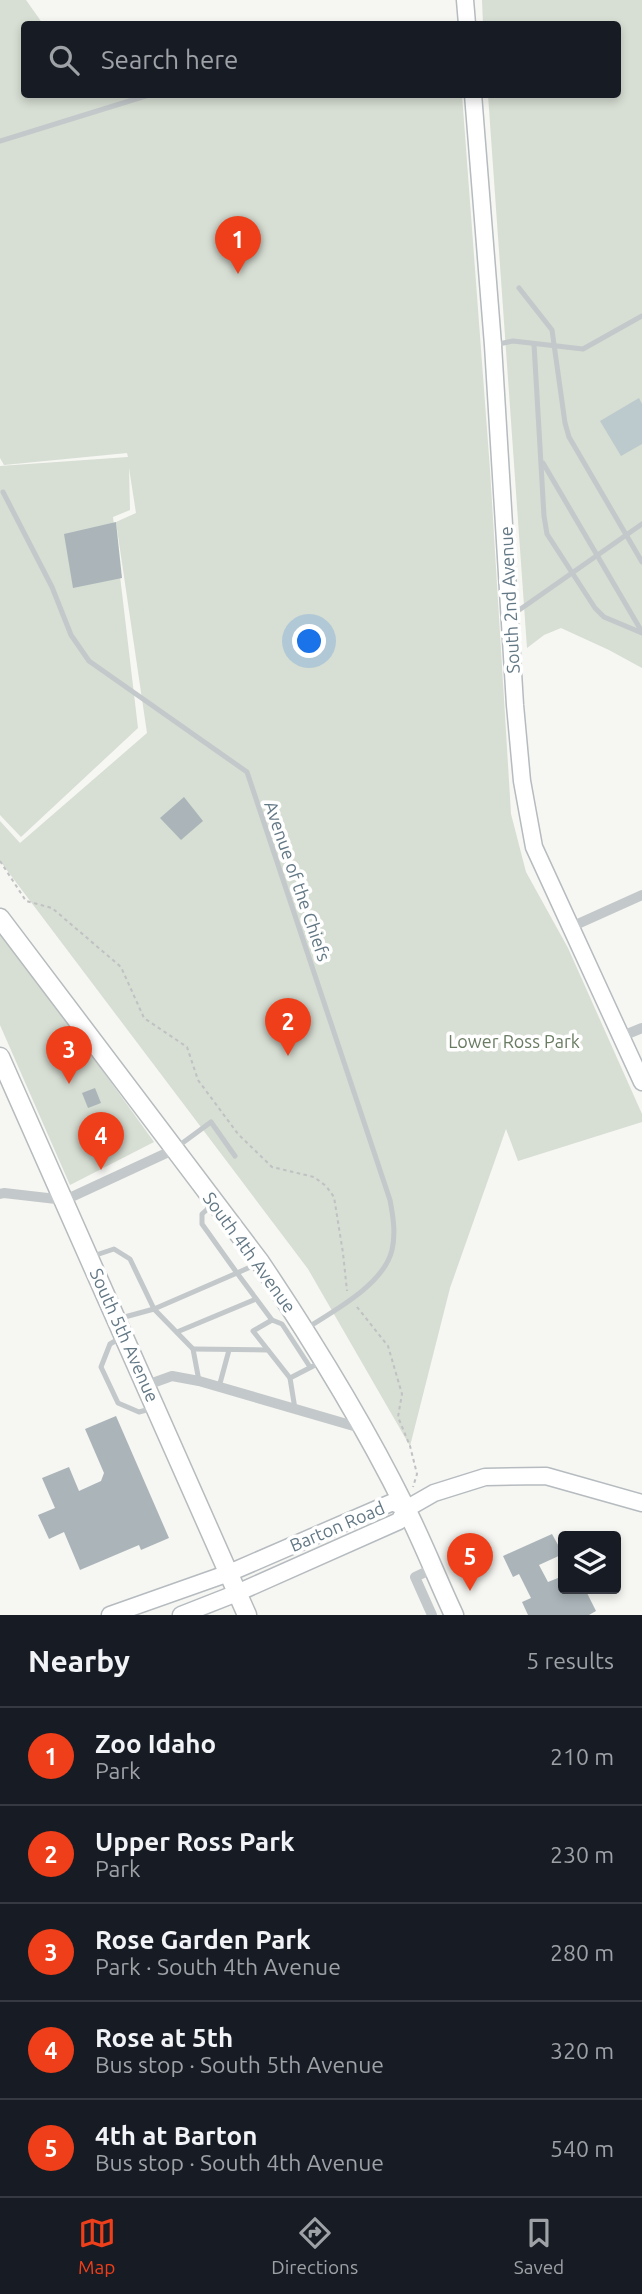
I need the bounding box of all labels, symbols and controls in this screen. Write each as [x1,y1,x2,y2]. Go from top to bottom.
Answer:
search box [21,21,621,98]
icon: search [45,41,83,79]
text: Search here [101,45,238,74]
pin: 1 [215,216,261,274]
street label: South 2nd Avenue [495,526,523,674]
your location [292,624,326,658]
street label: Avenue of the Chiefs [261,798,335,964]
pin: 2 [265,998,311,1056]
pin: 3 [46,1026,92,1084]
park label: Lower Ross Park [448,1031,580,1051]
pin: 4 [78,1112,124,1170]
street label: South 4th Avenue [200,1188,300,1316]
street label: South 5th Avenue [87,1265,163,1405]
street label: Barton Road [287,1497,387,1555]
map controls [558,1531,621,1594]
button: layers [558,1531,621,1594]
pin: 5 [447,1533,493,1591]
text: Nearby [28,1644,130,1678]
text: 5 results [526,1648,614,1673]
text: Zoo Idaho [95,1729,216,1758]
text: 1 [45,1744,57,1769]
text: 210 m [550,1744,614,1769]
text: Park [95,1758,141,1783]
text: Upper Ross Park [95,1827,295,1856]
text: 2 [45,1842,57,1867]
text: 230 m [550,1842,614,1867]
text: Park [95,1856,141,1881]
text: Rose Garden Park [95,1925,311,1954]
text: 3 [45,1940,57,1965]
text: 280 m [550,1940,614,1965]
text: Park · South 4th Avenue [95,1954,341,1979]
text: Rose at 5th [95,2023,233,2052]
text: 4 [45,2038,57,2063]
text: 320 m [550,2038,614,2063]
text: Bus stop · South 5th Avenue [95,2052,384,2077]
text: 4th at Barton [95,2121,257,2150]
text: 5 [45,2136,57,2161]
text: 540 m [550,2136,614,2161]
text: Bus stop · South 4th Avenue [95,2150,384,2175]
tab: Map [78,2214,116,2278]
tab: Directions [271,2214,358,2278]
tab: Saved [514,2214,564,2278]

